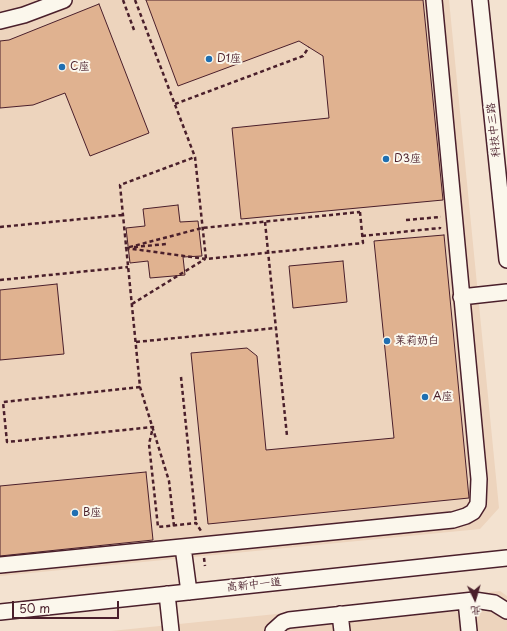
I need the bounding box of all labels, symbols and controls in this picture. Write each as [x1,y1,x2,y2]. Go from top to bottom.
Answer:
place label: D1座 [217,52,241,66]
marker: D1座 [204,54,214,64]
place label: C座 [70,60,89,74]
marker: C座 [57,62,67,72]
street label: 科技中三路 [485,102,503,158]
place label: D3座 [394,152,421,166]
marker: D3座 [381,154,391,164]
place label: 茉莉奶白 [395,334,439,348]
marker: 茉莉奶白 [382,336,392,346]
place label: A座 [433,390,452,404]
marker: A座 [420,392,430,402]
place label: B座 [83,506,101,520]
marker: B座 [70,508,80,518]
street label: 高新中一道 [226,576,282,594]
north arrow [455,579,495,619]
scale bar [14,593,121,619]
text: 50 m [19,599,50,617]
text: 北 [470,603,482,620]

